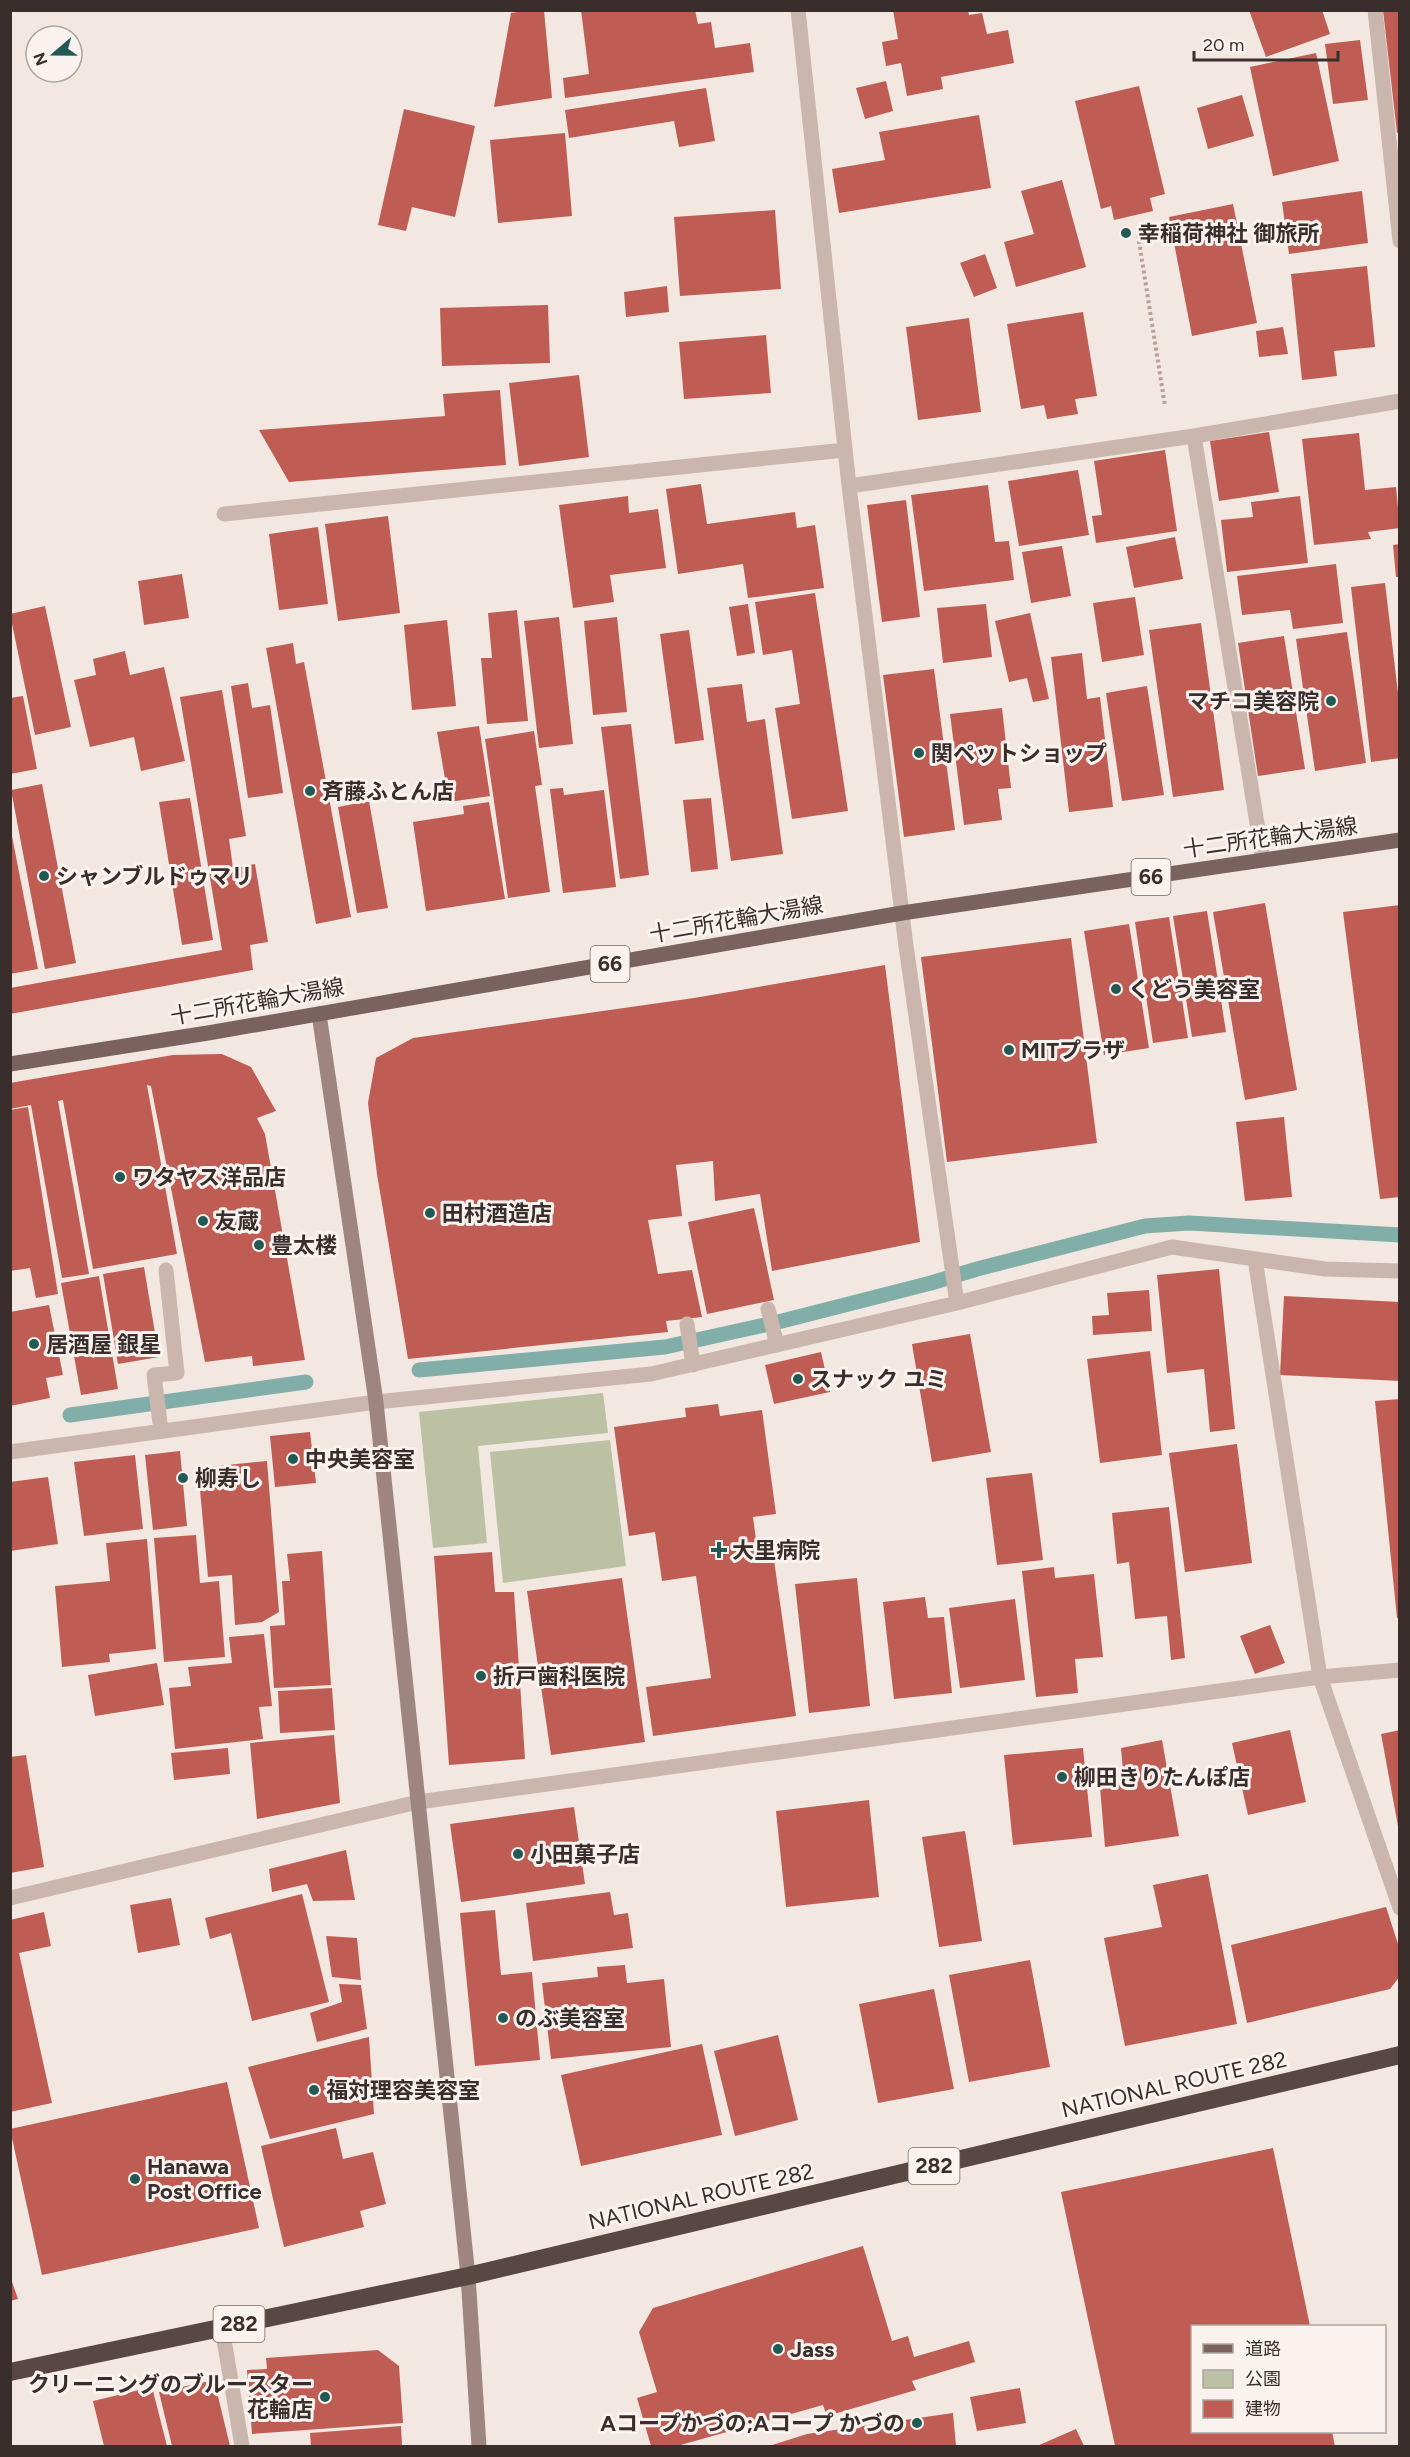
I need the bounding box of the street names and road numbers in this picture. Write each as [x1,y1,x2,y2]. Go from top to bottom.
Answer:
street label: 十二所花輪大湯線 [1181,812,1359,863]
road number: 66 [1132,859,1170,895]
street label: 十二所花輪大湯線 [647,891,825,948]
road number: 66 [590,946,630,982]
street label: 十二所花輪大湯線 [168,973,346,1030]
street label: NATIONAL ROUTE 282 [1059,2045,1289,2124]
road number: 282 [908,2148,960,2184]
street label: NATIONAL ROUTE 282 [586,2157,816,2236]
road number: 282 [214,2306,264,2342]

